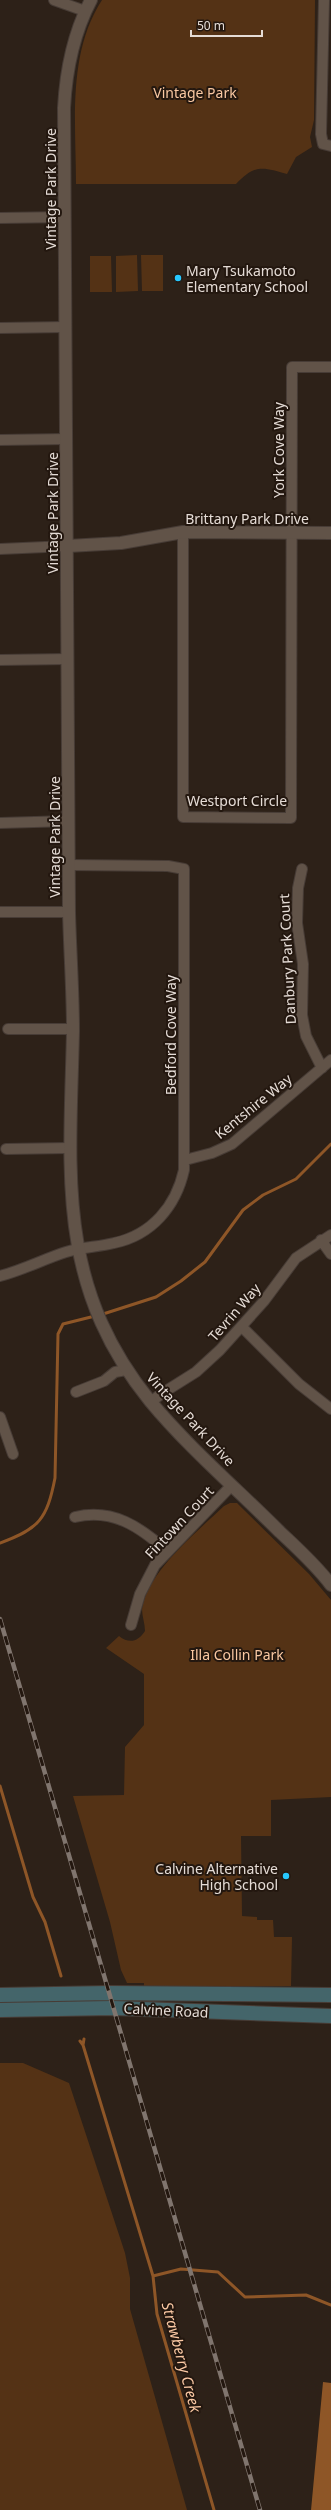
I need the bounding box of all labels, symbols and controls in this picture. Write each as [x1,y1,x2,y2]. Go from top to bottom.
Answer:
scale bar [191,12,262,38]
text: 50 m [197,17,225,34]
park label: Vintage Park [153,83,237,102]
street label: Vintage Park Drive [41,128,60,250]
place label: Mary Tsukamoto Elementary School [186,261,308,296]
marker: Mary Tsukamoto Elementary School [173,273,183,283]
street label: York Cove Way [269,401,288,498]
street label: Vintage Park Drive [43,452,62,574]
street label: Brittany Park Drive [185,509,309,528]
street label: Vintage Park Drive [45,776,64,898]
street label: Westport Circle [187,791,287,810]
street label: Danbury Park Court [274,893,300,1025]
street label: Bedford Cove Way [161,974,180,1095]
street label: Kentshire Way [210,1068,296,1143]
street label: Tevrin Way [204,1278,265,1345]
street label: Vintage Park Drive [143,1368,239,1470]
street label: Fintown Court [140,1482,218,1562]
park label: Illa Collin Park [190,1645,284,1664]
place label: Calvine Alternative High School [155,1859,278,1894]
marker: Calvine Alternative High School [281,1871,291,1881]
street label: Calvine Road [123,1998,209,2022]
water label: Strawberry Creek [158,2300,206,2415]

